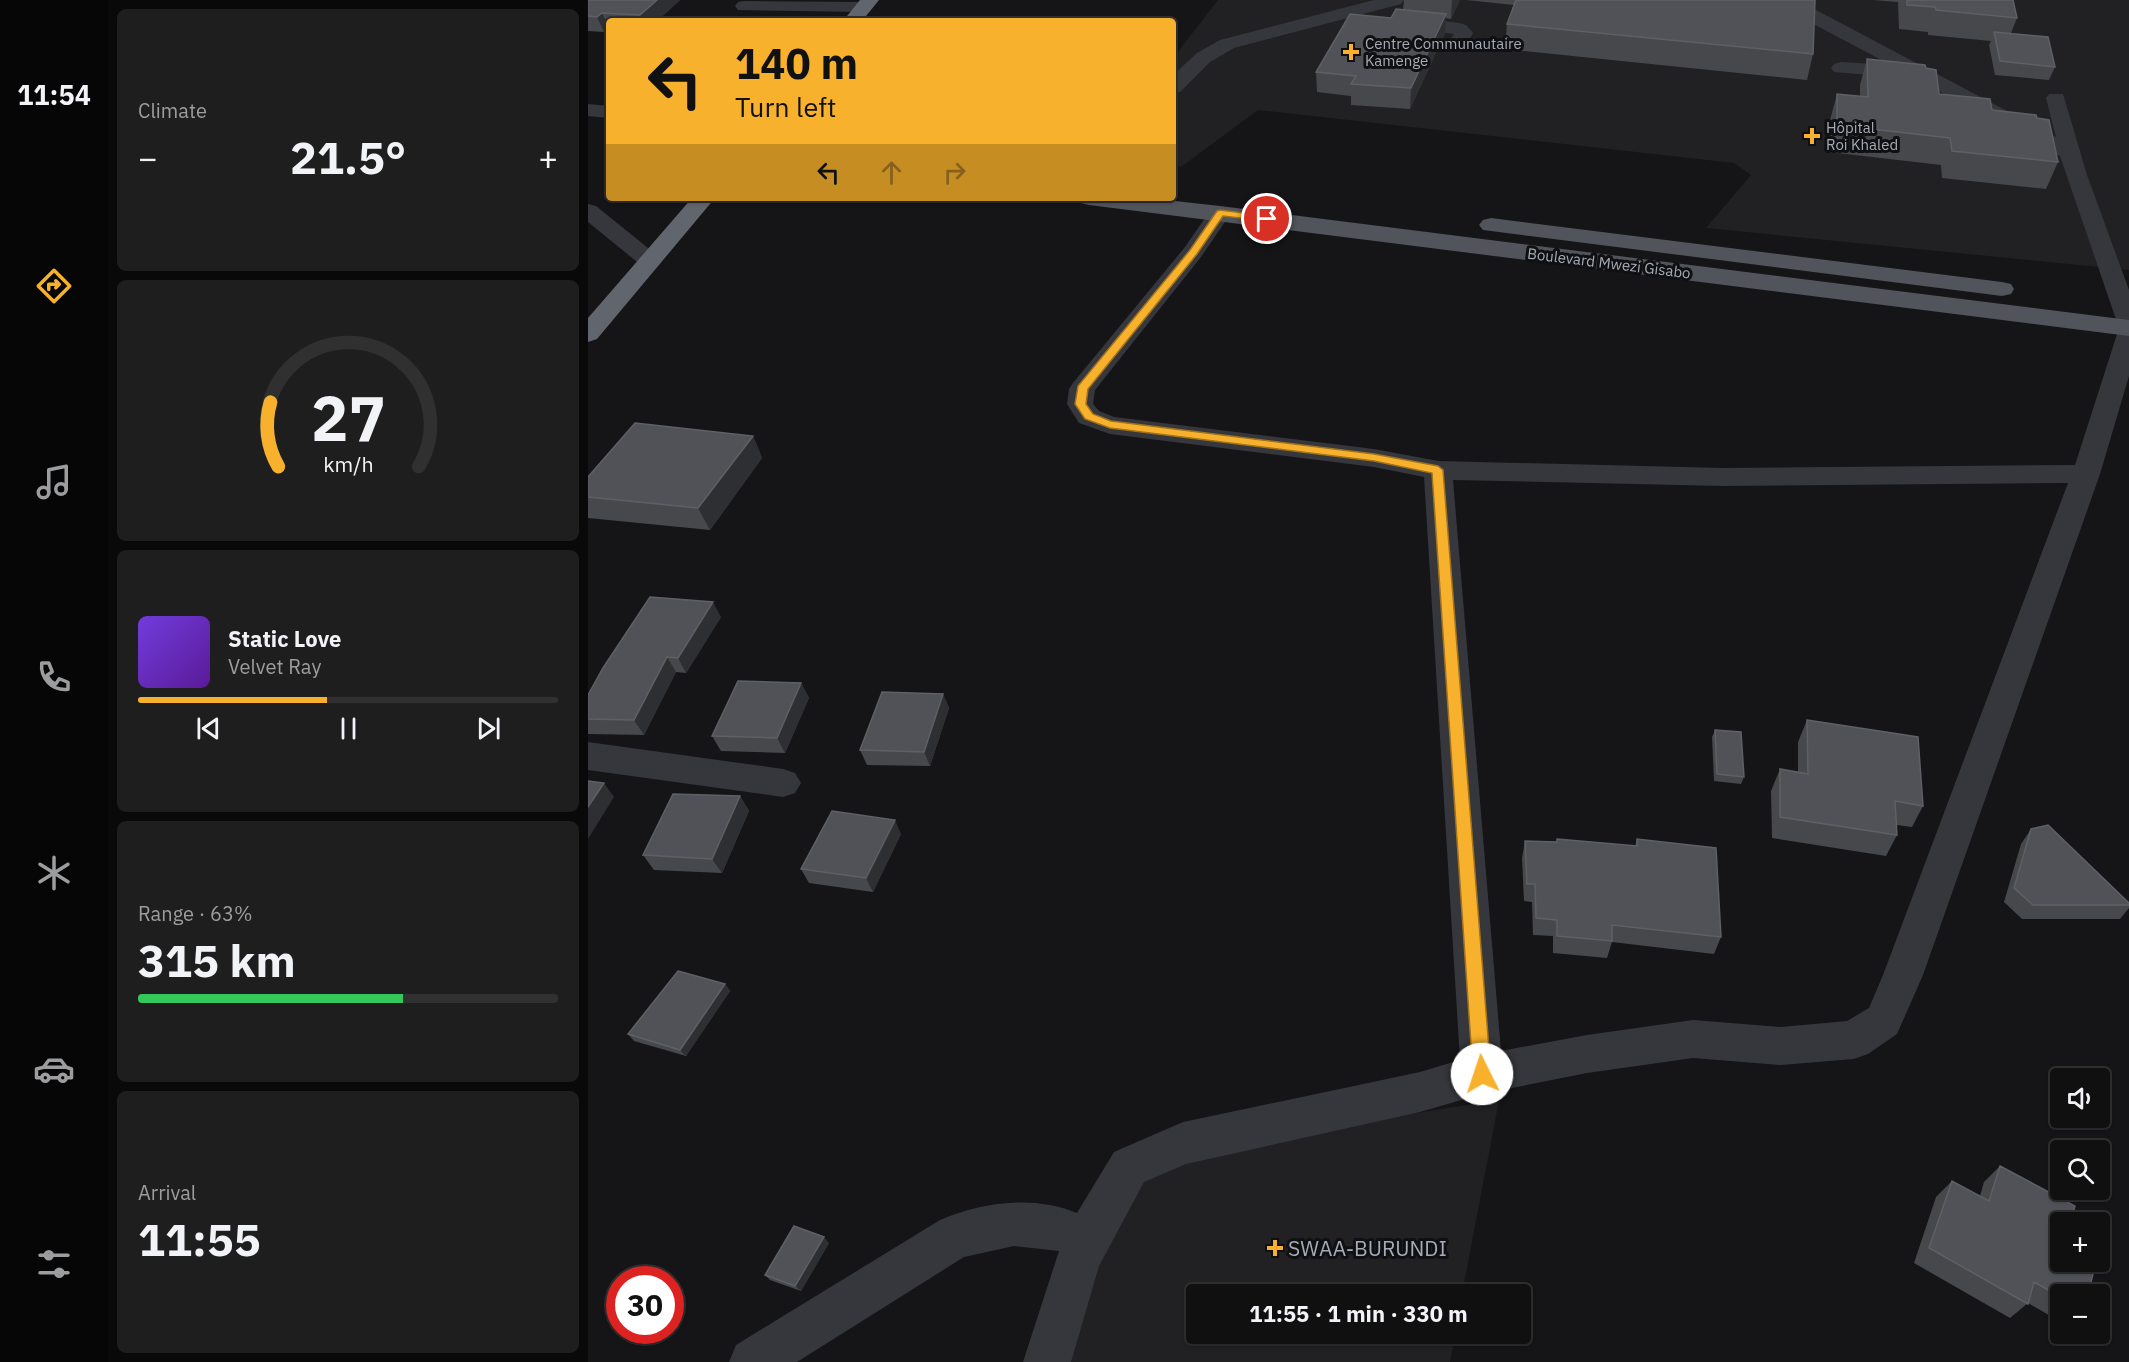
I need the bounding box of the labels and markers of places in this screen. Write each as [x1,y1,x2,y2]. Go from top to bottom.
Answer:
place label: Centre Communautaire Kamenge [1365,34,1522,70]
marker: Centre Communautaire Kamenge [1342,43,1360,61]
place label: Hôpital Roi Khaled [1826,118,1898,154]
marker: Hôpital Roi Khaled [1803,127,1821,145]
pin [1241,193,1292,244]
place label: SWAA-BURUNDI [1288,1234,1447,1262]
marker: SWAA-BURUNDI [1266,1239,1284,1257]

